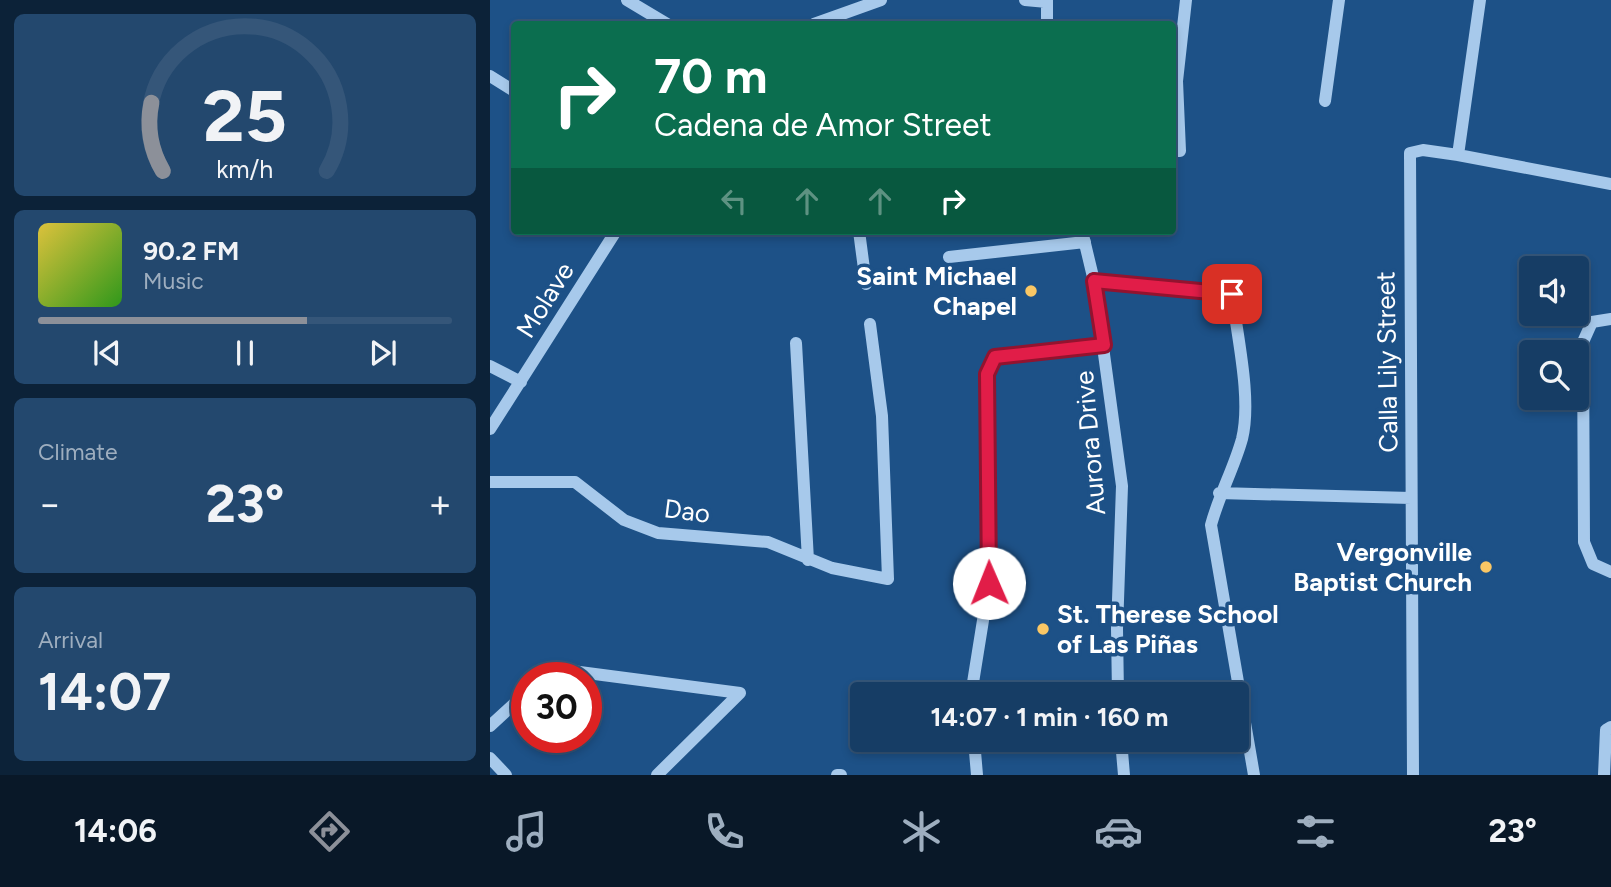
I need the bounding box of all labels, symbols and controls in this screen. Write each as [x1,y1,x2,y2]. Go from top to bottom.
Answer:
text: 70 m [654,46,767,105]
icon: right [539,49,630,140]
text: 25 [203,72,287,159]
text: Cadena de Amor Street [654,106,992,144]
text: km/h [216,154,274,184]
icon: left [715,182,753,220]
icon: ahead [788,182,826,220]
icon: ahead [861,182,899,220]
icon: right [934,182,972,220]
text: 90.2 FM [143,235,239,267]
street label: Molave [509,256,581,344]
map controls [1519,256,1589,410]
button: sound [1519,256,1589,326]
place label: Saint Michael Chapel [856,260,1017,322]
pin [1202,264,1262,324]
text: Music [143,267,204,295]
street label: Calla Lily Street [1369,271,1405,453]
icon: arrive [1213,275,1251,313]
marker: Saint Michael Chapel [1023,283,1039,299]
icon: previous [88,334,126,372]
icon: pause [226,334,264,372]
icon: next [364,334,402,372]
button: search [1519,340,1589,410]
street label: Aurora Drive [1068,370,1112,516]
text: Climate [38,438,117,466]
text: 23° [206,473,284,535]
text: − [38,481,62,527]
text: + [428,481,452,527]
street label: Dao [662,492,712,530]
place label: Vergonville Baptist Church [1293,536,1472,598]
position arrow [952,546,1026,620]
marker: Vergonville Baptist Church [1478,559,1494,575]
place label: St. Therese School of Las Piñas [1057,598,1279,660]
marker: St. Therese School of Las Piñas [1035,621,1051,637]
text: Arrival [38,626,103,654]
text: 14:07 [38,661,171,723]
speed limit sign: 30 [511,662,602,753]
text: 14:07 · 1 min · 160 m [930,701,1169,733]
icon: directions [305,807,354,856]
icon: music [502,807,551,856]
icon: phone [700,807,749,856]
icon: climate [897,807,946,856]
icon: car [1094,807,1143,856]
icon: filters [1291,807,1340,856]
text: 14:06 [74,812,157,850]
text: 23° [1488,812,1537,850]

